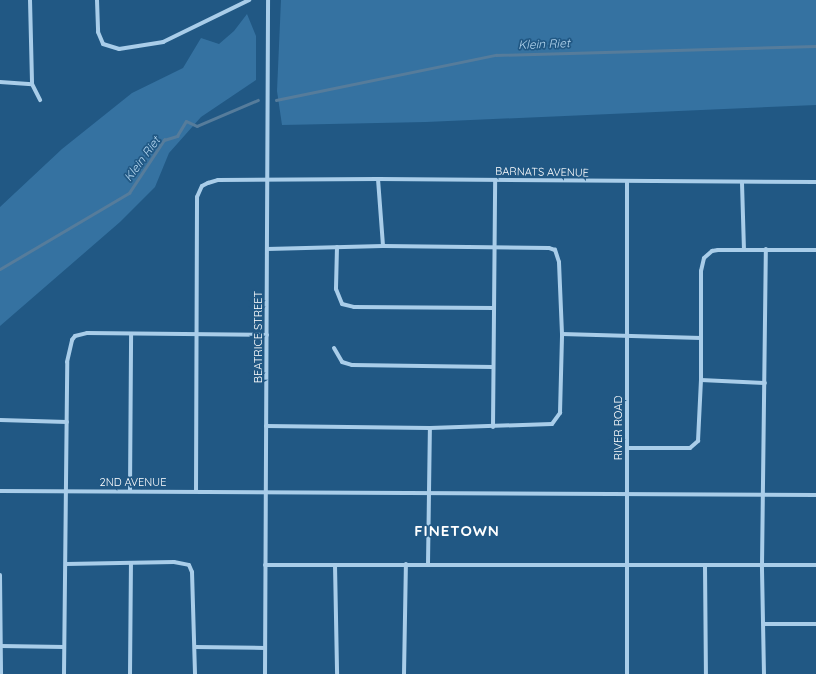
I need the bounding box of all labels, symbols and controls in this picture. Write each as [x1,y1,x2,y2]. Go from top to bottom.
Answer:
water label: Klein Riet [518,36,570,52]
water label: Klein Riet [121,134,163,184]
street label: BARNATS AVENUE [495,165,589,179]
street label: BEATRICE STREET [251,291,265,383]
street label: RIVER ROAD [611,396,625,460]
street label: 2ND AVENUE [100,475,166,489]
district label: FINETOWN [414,522,500,540]

